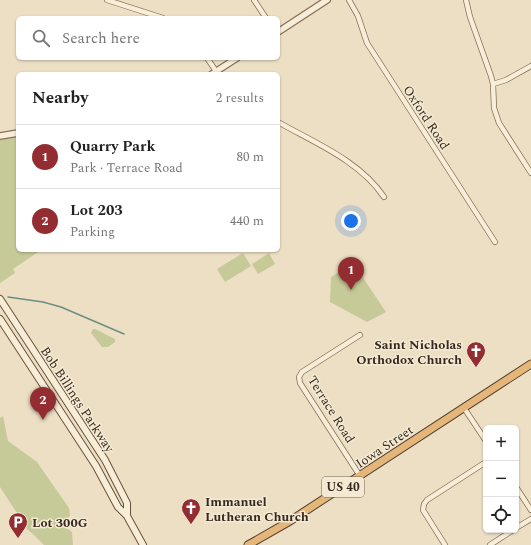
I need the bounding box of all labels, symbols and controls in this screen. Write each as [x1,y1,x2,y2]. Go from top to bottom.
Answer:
search box [16,16,280,60]
icon: search [30,27,52,49]
text: Search here [62,27,140,50]
street label: Oxford Road [398,81,455,154]
text: Nearby [32,85,88,111]
text: 2 results [216,88,264,108]
text: Quarry Park [70,135,155,158]
text: 1 [41,147,49,167]
text: 80 m [237,147,264,167]
text: Park · Terrace Road [70,158,183,178]
text: Lot 203 [70,199,123,222]
text: 2 [41,211,49,231]
text: 440 m [230,211,264,231]
your location [341,211,361,231]
text: Parking [70,222,115,242]
pin: 1 [338,257,364,290]
place label: Saint Nicholas Orthodox Church [356,335,462,370]
church icon: Saint Nicholas Orthodox Church [465,340,487,368]
street label: Bob Billings Parkway [35,343,119,457]
street label: Terrace Road [302,372,360,447]
pin: 2 [30,387,56,420]
street label: Iowa Street [352,420,418,473]
map controls [483,425,519,533]
button: + [483,425,519,461]
button: − [483,461,519,497]
road number: US 40 [322,477,364,497]
place label: Immanuel Lutheran Church [205,492,309,527]
church icon: Immanuel Lutheran Church [180,497,202,525]
button: locate [483,497,519,533]
parking icon: Lot 300G [7,511,29,539]
place label: Lot 300G [32,513,88,533]

